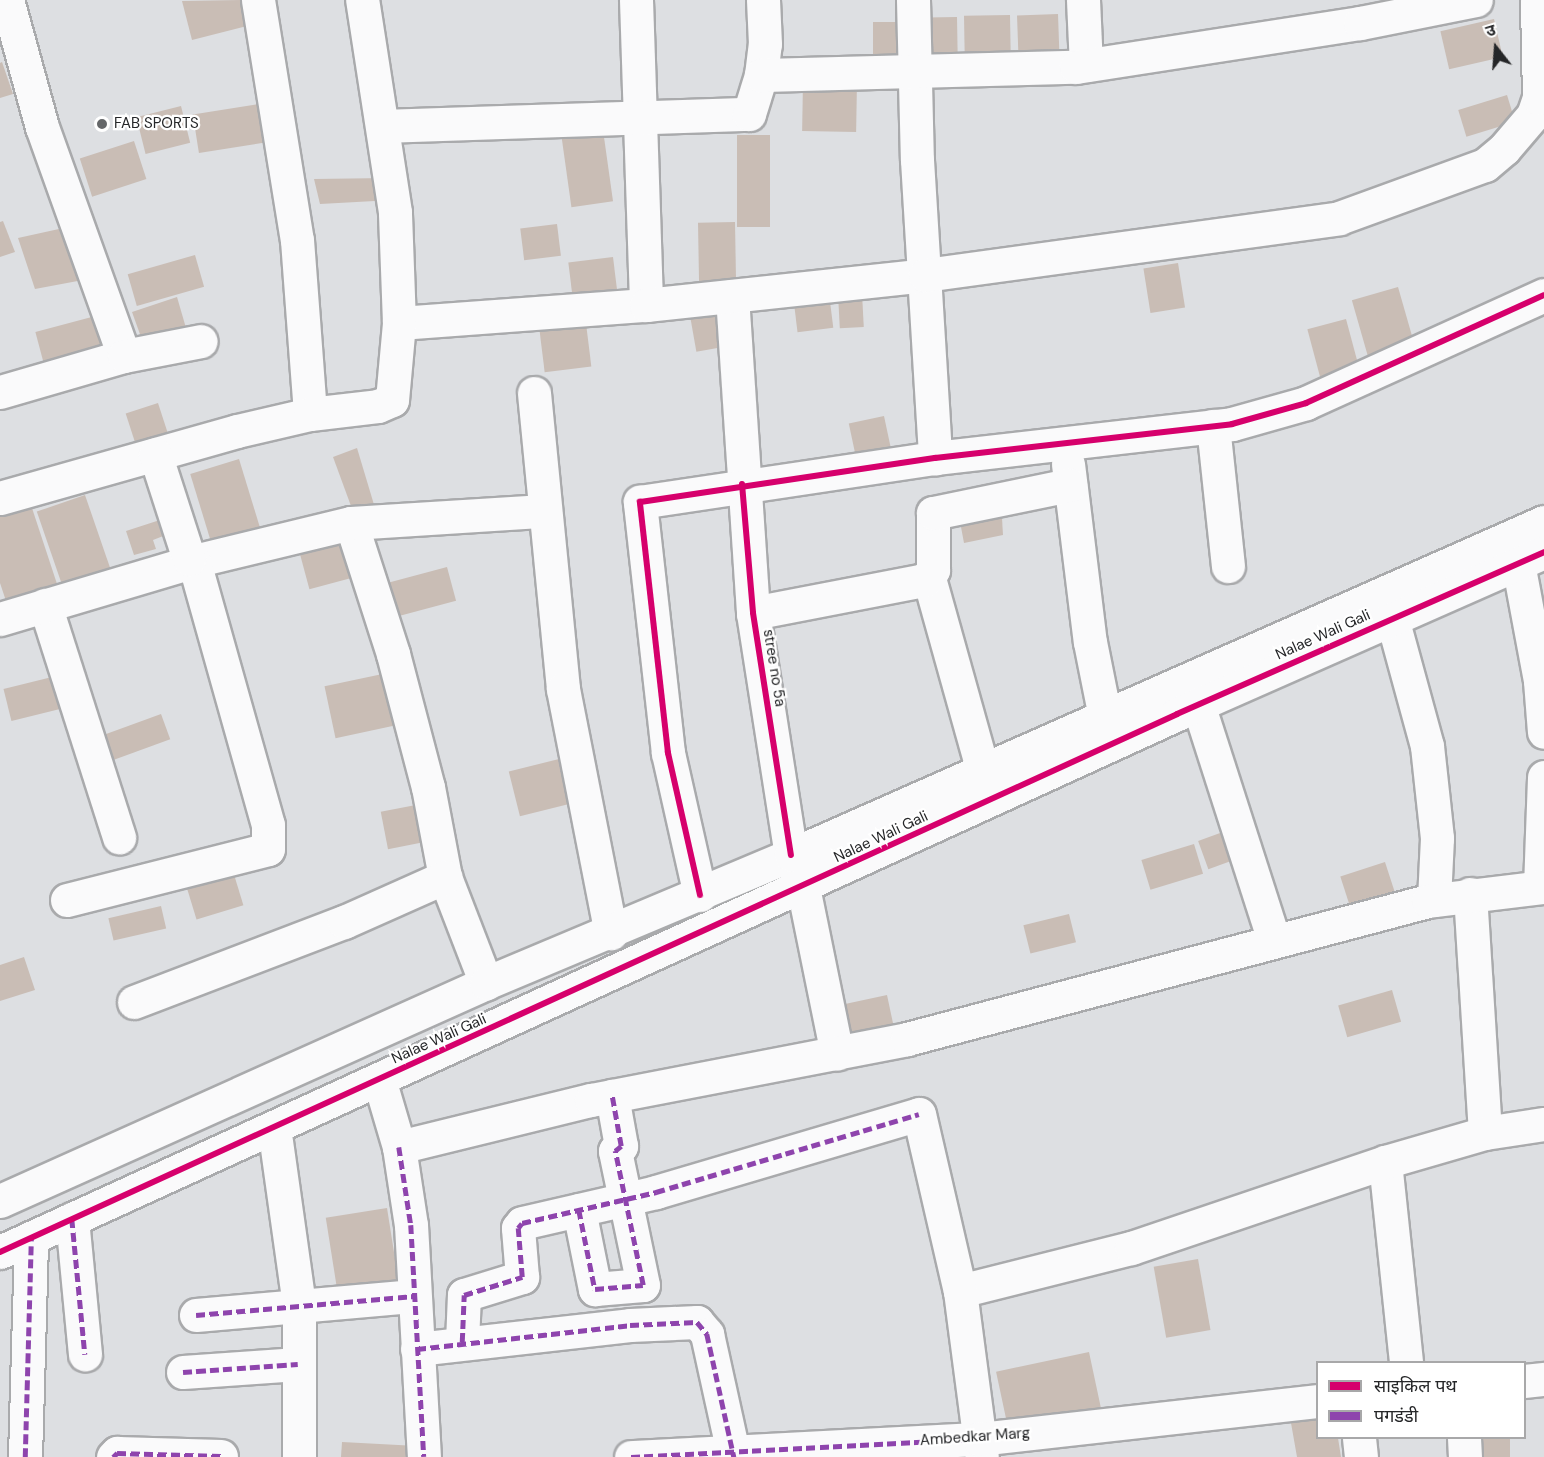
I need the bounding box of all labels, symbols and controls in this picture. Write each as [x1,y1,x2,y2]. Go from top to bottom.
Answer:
north arrow [1466,18,1526,78]
text: उ [1483,19,1498,42]
place label: FAB SPORTS [114,115,199,133]
marker: FAB SPORTS [95,117,109,131]
street label: Nalae Wali Gali [1273,606,1373,664]
street label: stree no 5a [759,628,789,708]
street label: Nalae Wali Gali [831,807,931,867]
street label: Nalae Wali Gali [389,1010,489,1068]
legend [1316,1361,1526,1439]
text: साइकिल पथ [1374,1374,1457,1398]
text: पगडंडी [1374,1404,1418,1428]
street label: Ambedkar Marg [919,1424,1031,1450]

